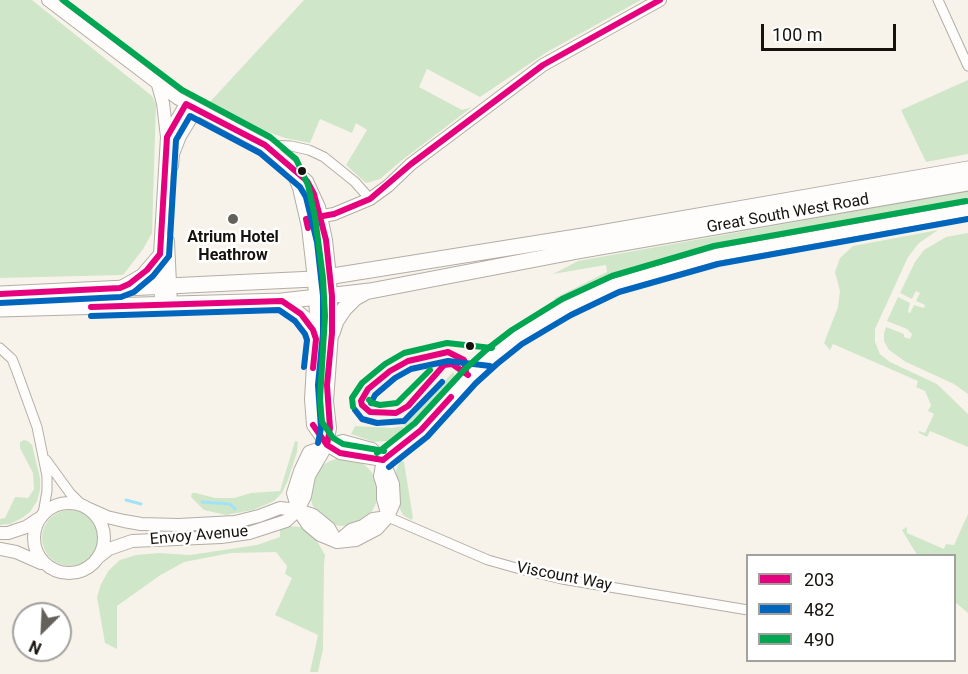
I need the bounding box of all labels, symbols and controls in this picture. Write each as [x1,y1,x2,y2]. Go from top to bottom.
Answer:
scale bar [764,12,899,50]
text: 100 m [772,24,823,45]
unlabelled marker [296,165,308,177]
street label: Great South West Road [705,190,871,238]
marker: Atrium Hotel Heathrow [226,212,240,226]
place label: Atrium Hotel Heathrow [187,228,279,266]
unlabelled marker [464,340,476,352]
street label: Envoy Avenue [149,522,249,550]
legend [746,554,956,662]
street label: Viscount Way [515,558,613,596]
text: 203 [804,569,834,590]
text: 482 [804,599,834,620]
north arrow [12,602,72,662]
text: 490 [804,629,834,650]
text: N [26,636,44,658]

